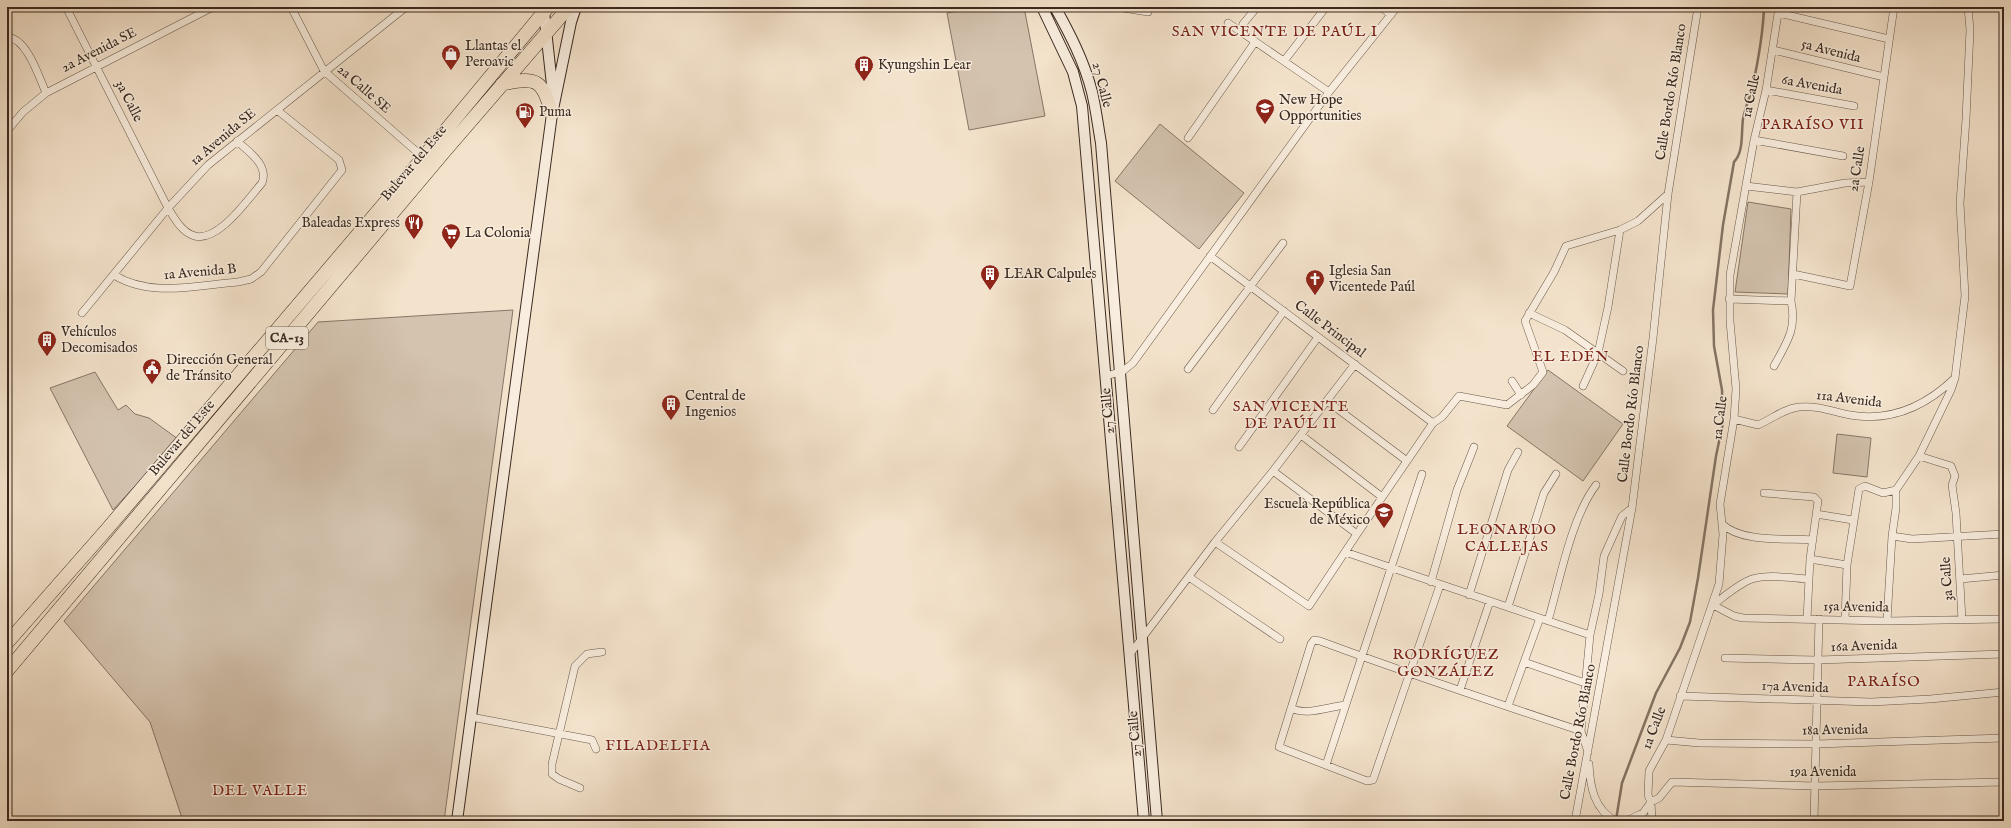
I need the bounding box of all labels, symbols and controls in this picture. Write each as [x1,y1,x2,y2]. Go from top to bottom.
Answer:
district label: SAN VICENTE DE PAÚL I [1172,22,1378,41]
street label: Calle Bordo Río Blanco [1651,22,1691,162]
street label: 2a Avenida SE [58,23,140,77]
street label: 5a Avenida [1799,35,1863,67]
place label: Llantas el Peroavic [465,37,522,71]
shop icon: Llantas el Peroavic [440,43,462,71]
building icon: Kyungshin Lear [853,54,875,82]
place label: Kyungshin Lear [878,56,971,74]
street label: 27 Calle [1088,60,1116,110]
street label: 2a Calle SE [333,61,395,118]
street label: 6a Avenida [1780,71,1845,99]
street label: 1a Calle [1738,72,1765,120]
street label: 3a Calle [111,77,147,125]
place label: New Hope Opportunities [1279,91,1362,125]
school or university icon: New Hope Opportunities [1254,97,1276,125]
fuel station icon: Puma [514,101,536,129]
place label: Puma [539,103,572,121]
street label: 1a Avenida SE [186,104,260,170]
district label: PARAÍSO VII [1761,115,1865,134]
street label: Bulevar del Este [377,121,451,205]
street label: 2a Calle [1845,144,1870,193]
restaurant icon: Baleadas Express [403,212,425,240]
place label: Baleadas Express [301,214,400,232]
supermarket icon: La Colonia [440,222,462,250]
place label: La Colonia [465,224,531,242]
street label: 1a Avenida B [163,260,237,284]
place label: Iglesia San Vicentede Paúl [1328,262,1415,296]
building icon: LEAR Calpules [979,263,1001,291]
place label: LEAR Calpules [1004,265,1097,283]
church icon: Iglesia San Vicentede Paúl [1304,268,1326,296]
street label: Calle Principal [1291,296,1369,362]
place label: Vehículos Decomisados [60,323,138,357]
road number: CA-13 [266,327,308,349]
building icon: Vehículos Decomisados [36,329,58,357]
street label: Calle Bordo Río Blanco [1614,344,1648,484]
district label: EL EDÉN [1533,347,1609,366]
place label: Dirección General de Tránsito [166,351,273,385]
public building icon: Dirección General de Tránsito [141,357,163,385]
street label: 11a Avenida [1815,386,1884,412]
place label: Central de Ingenios [685,387,746,421]
street label: 27 Calle [1097,387,1119,435]
building icon: Central de Ingenios [660,393,682,421]
street label: 1a Calle [1708,394,1732,441]
street label: Bulevar del Este [145,396,219,480]
district label: SAN VICENTE DE PAÚL II [1233,397,1349,433]
place label: Escuela República de México [1264,495,1371,529]
school or university icon: Escuela República de México [1373,501,1395,529]
district label: LEONARDO CALLEJAS [1457,520,1557,556]
street label: 3a Calle [1936,556,1958,602]
street label: 15a Avenida [1823,597,1890,617]
street label: 16a Avenida [1830,636,1899,656]
district label: RODRÍGUEZ GONZÁLEZ [1392,645,1500,681]
street label: Calle Bordo Río Blanco [1556,662,1600,802]
district label: PARAÍSO [1847,672,1921,691]
street label: 17a Avenida [1761,677,1830,697]
street label: 1a Calle [1638,704,1671,752]
street label: 27 Calle [1124,710,1146,758]
street label: 18a Avenida [1802,720,1869,740]
district label: FILADELFIA [605,736,711,755]
street label: 19a Avenida [1790,763,1857,781]
district label: DEL VALLE [212,781,308,800]

